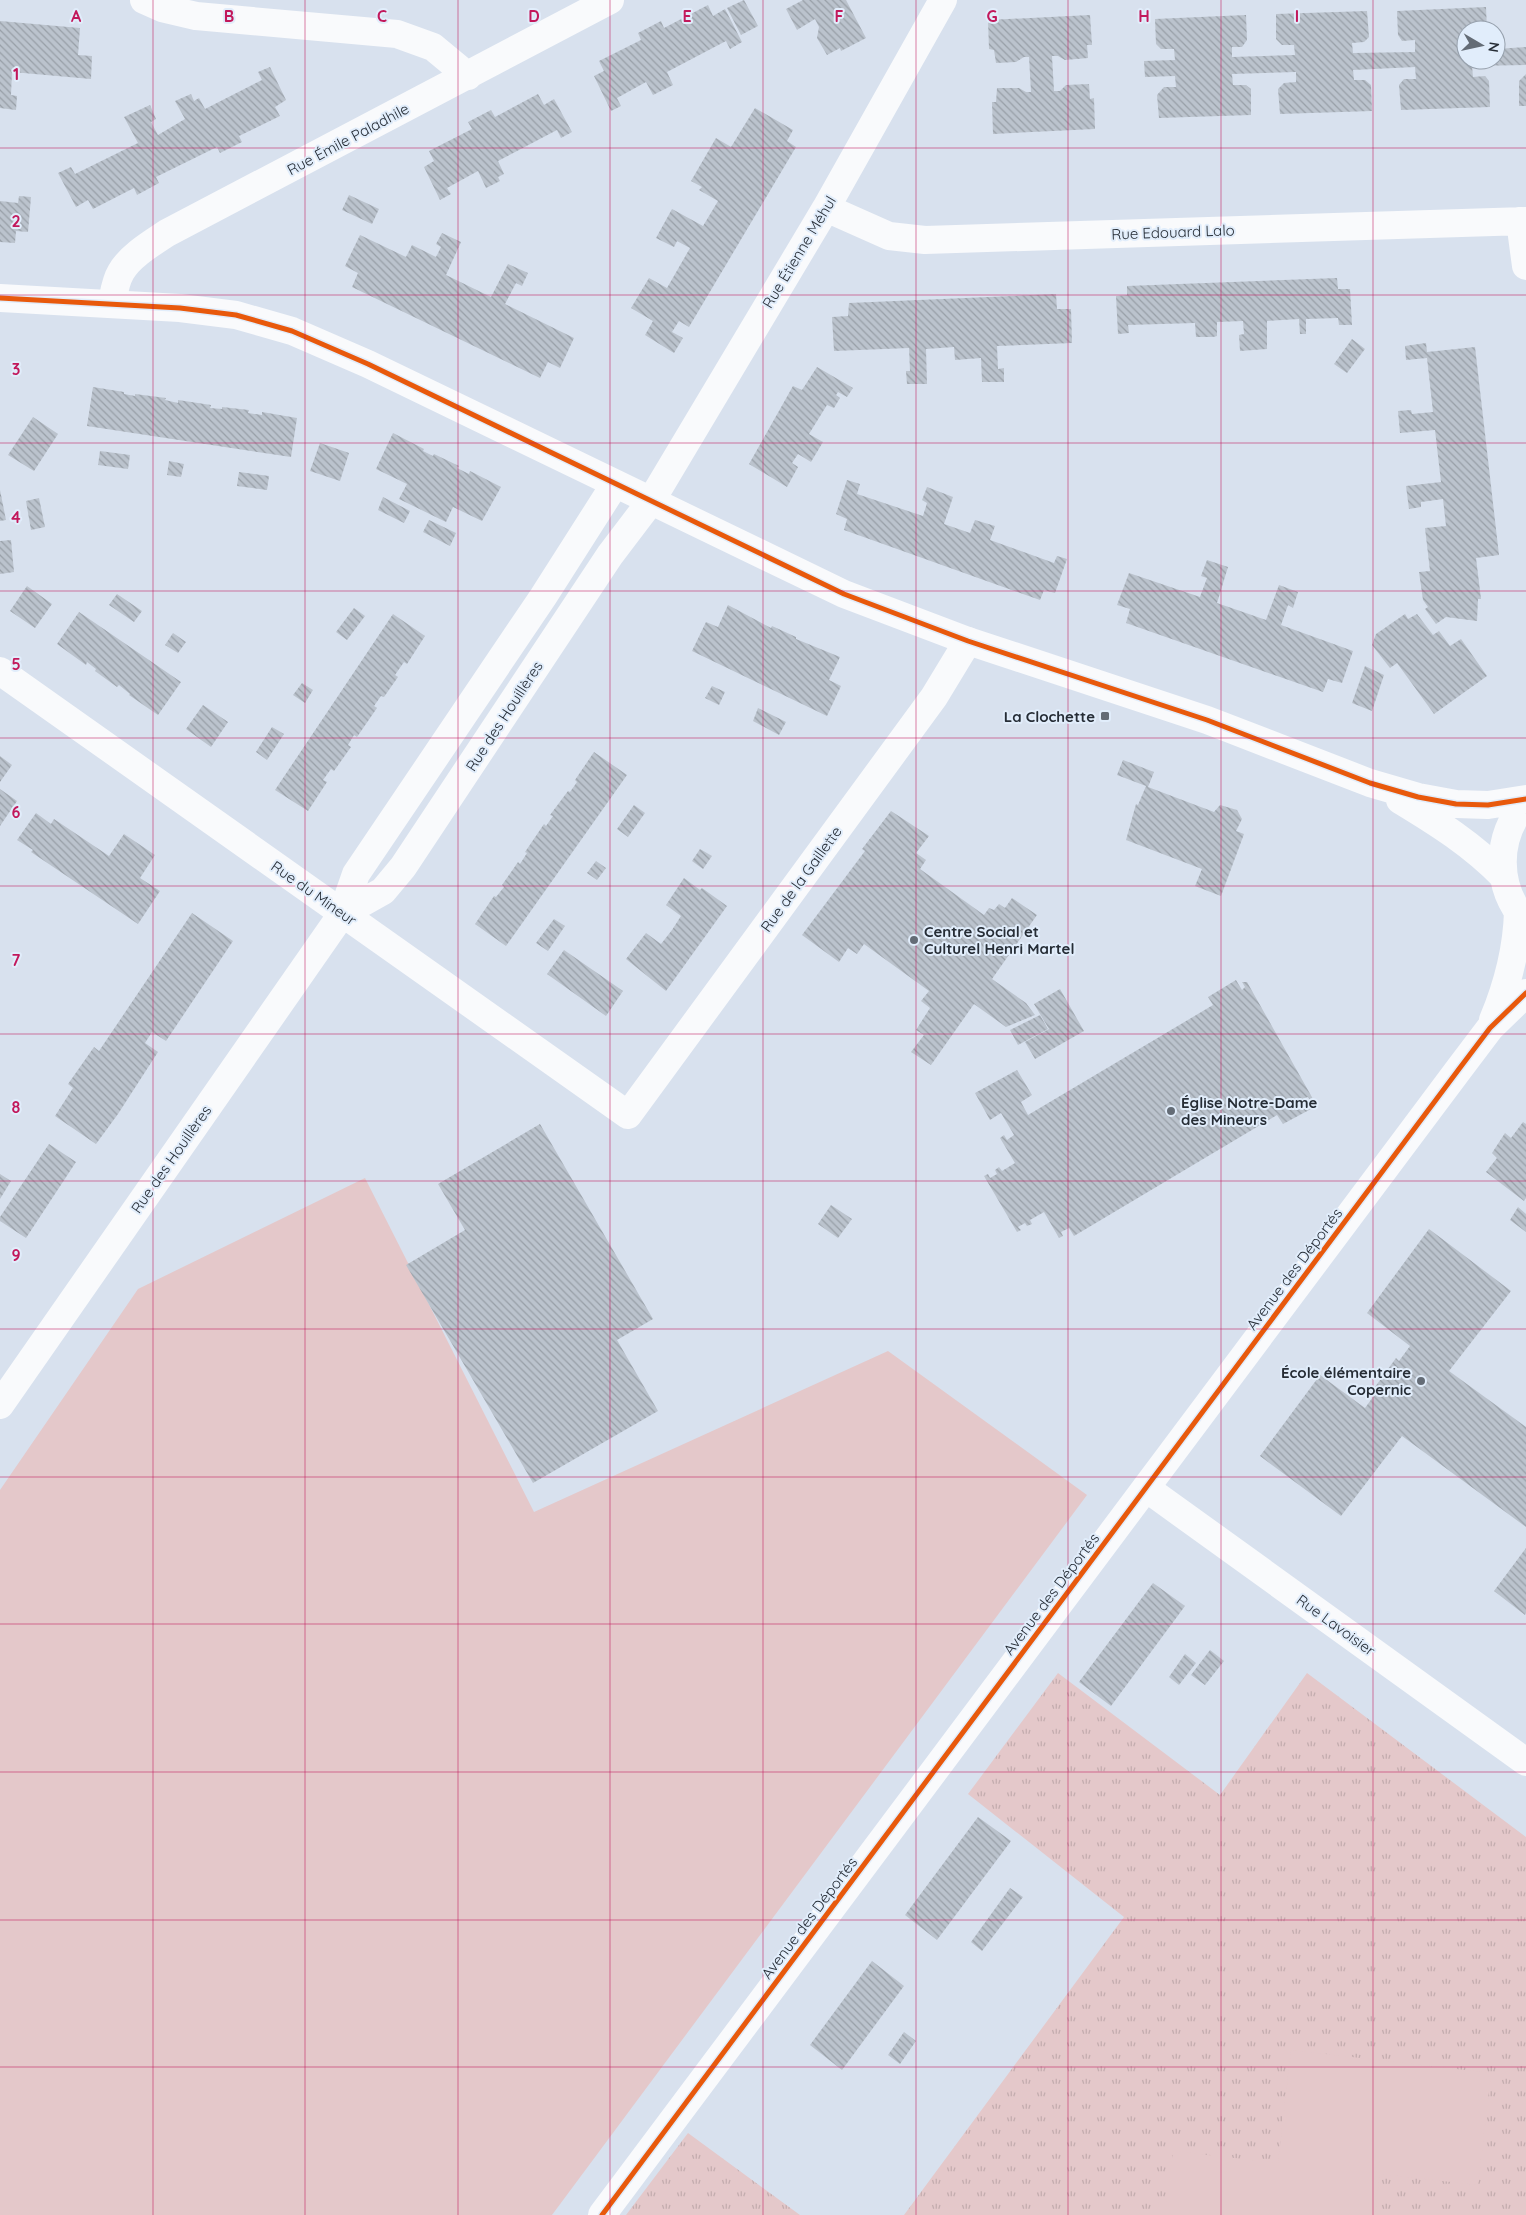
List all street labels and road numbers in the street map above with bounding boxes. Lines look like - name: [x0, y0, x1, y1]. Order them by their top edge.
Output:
- street label: Rue Émile Paladhile: [284, 99, 412, 179]
- street label: Rue Étienne Méhul: [758, 192, 840, 312]
- street label: Rue Edouard Lalo: [1111, 220, 1235, 244]
- street label: Rue des Houillères: [461, 657, 547, 775]
- street label: Rue de la Gaillette: [756, 822, 846, 936]
- street label: Rue du Mineur: [268, 857, 361, 930]
- street label: Rue des Houillères: [127, 1101, 215, 1217]
- street label: Avenue des Déportés: [1242, 1204, 1346, 1334]
- street label: Avenue des Déportés: [999, 1529, 1103, 1659]
- street label: Rue Lavoisier: [1293, 1590, 1379, 1660]
- street label: Avenue des Déportés: [757, 1853, 861, 1983]

